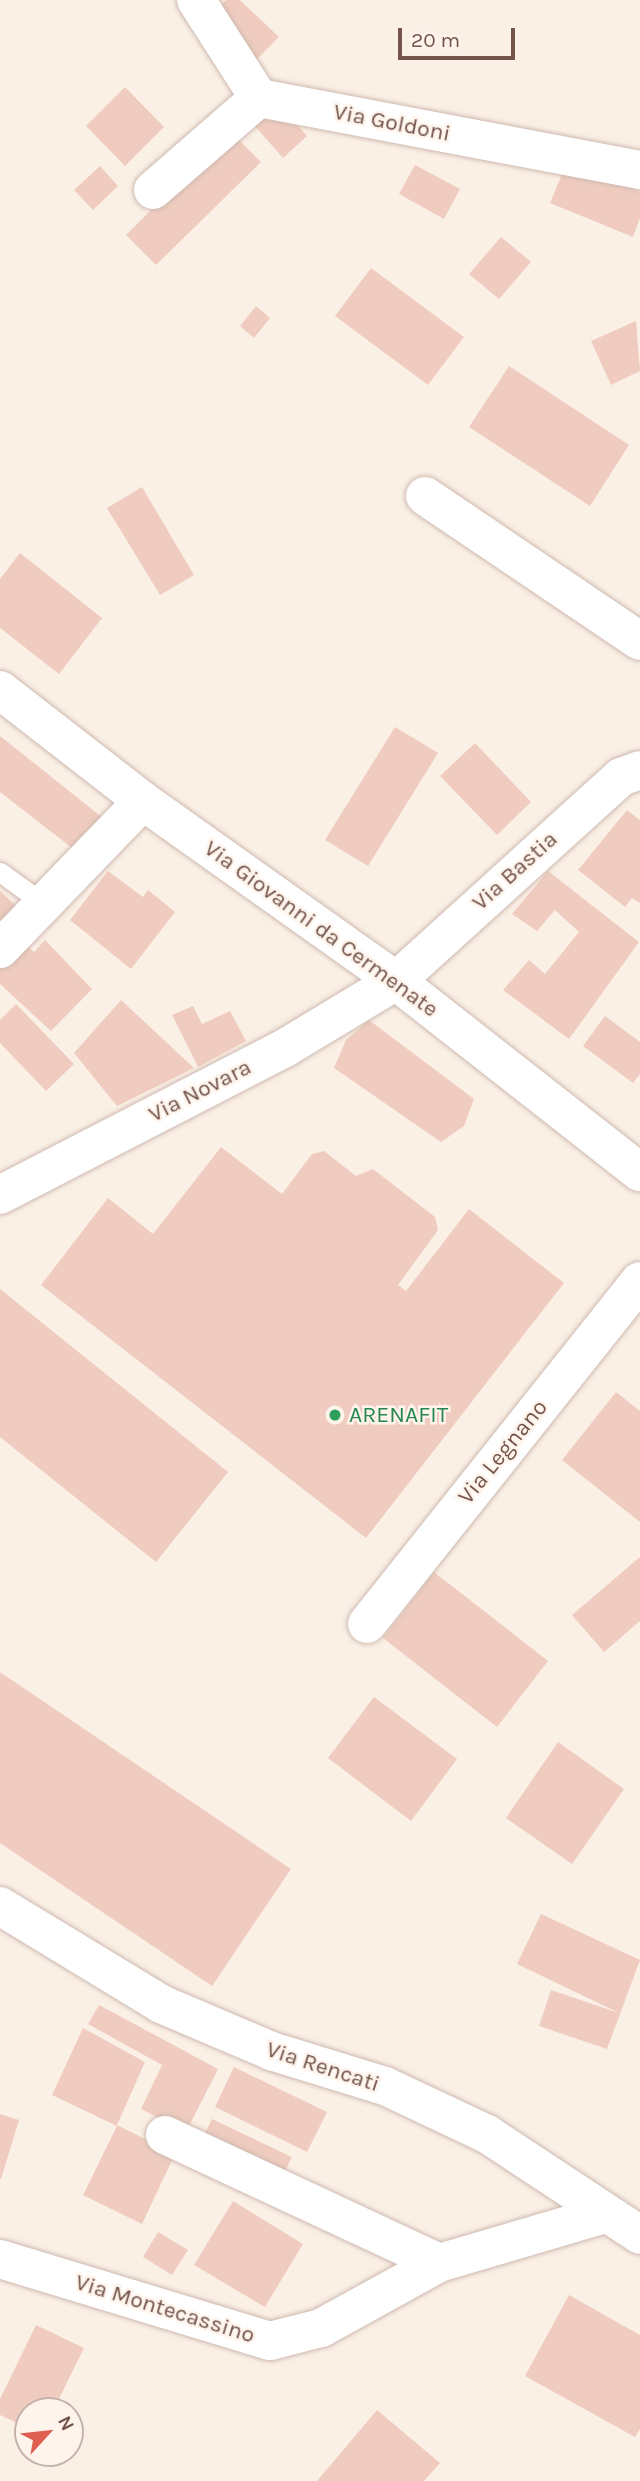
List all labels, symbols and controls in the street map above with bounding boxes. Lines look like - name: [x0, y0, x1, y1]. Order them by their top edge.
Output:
- scale bar: [402, 14, 519, 58]
- text: 20 m: [411, 28, 460, 52]
- street label: Via Goldoni: [331, 98, 453, 148]
- street label: Via Bastia: [467, 826, 563, 916]
- street label: Via Giovanni da Cermenate: [199, 835, 443, 1023]
- street label: Via Novara: [144, 1053, 256, 1129]
- street label: Via Legnano: [452, 1394, 554, 1510]
- place label: ARENAFIT: [349, 1401, 448, 1429]
- marker: ARENAFIT: [327, 1407, 343, 1423]
- street label: Via Rencati: [263, 2036, 383, 2098]
- street label: Via Montecassino: [72, 2269, 258, 2349]
- north arrow: [14, 2397, 84, 2467]
- text: N: [53, 2412, 79, 2434]

